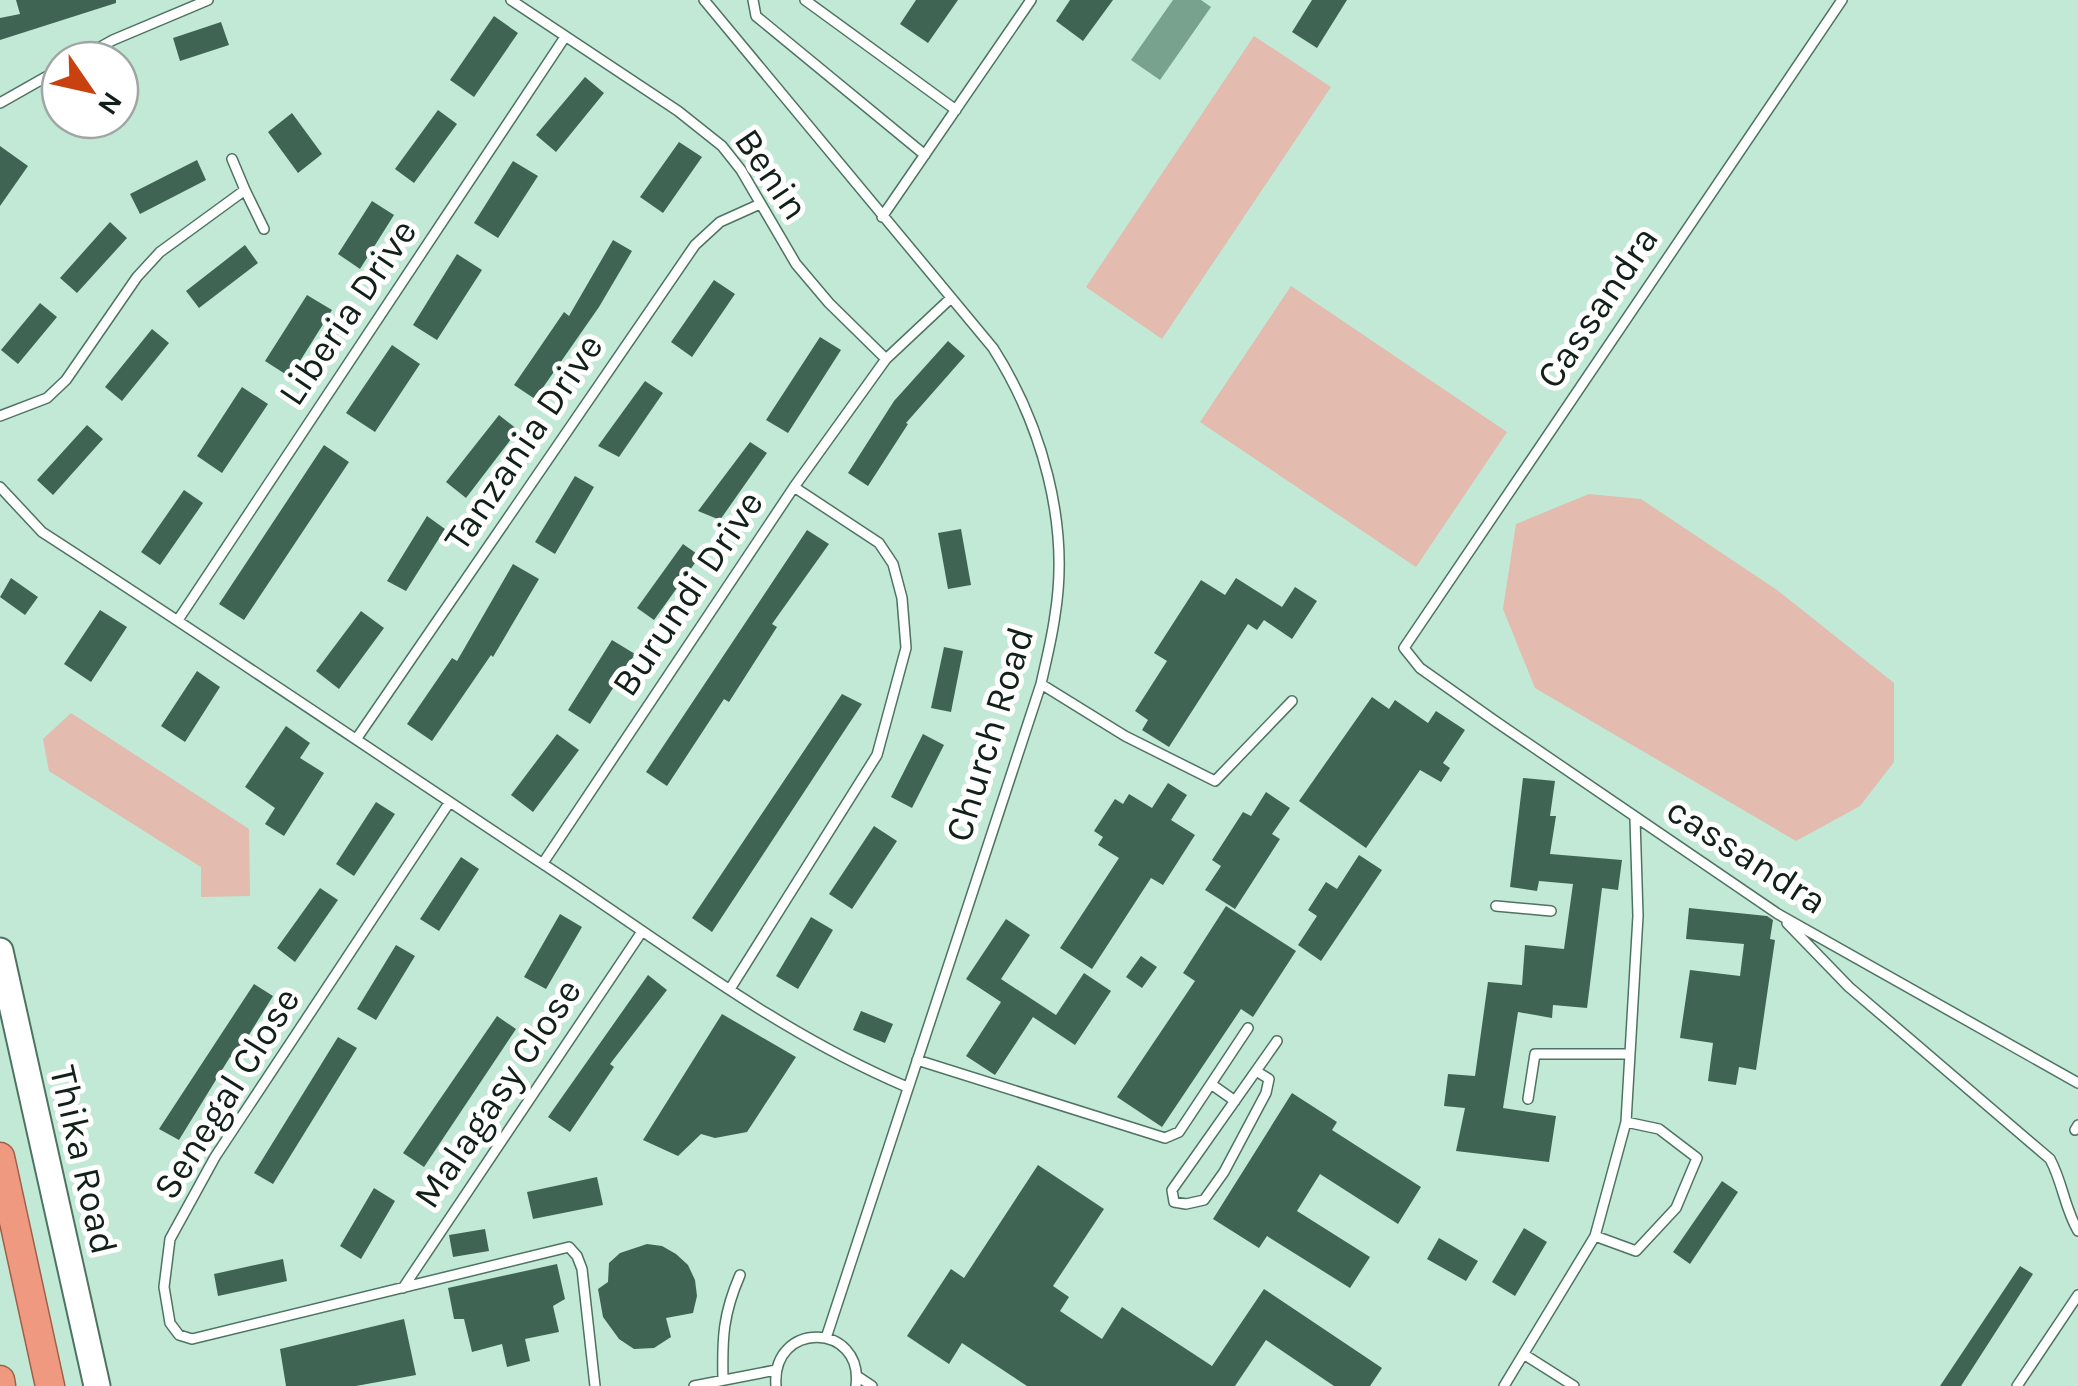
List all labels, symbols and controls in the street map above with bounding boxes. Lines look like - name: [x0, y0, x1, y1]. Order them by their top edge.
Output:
- north arrow: [40, 40, 140, 140]
- text: N: [91, 86, 130, 121]
- street label: Benin: [725, 120, 818, 228]
- street label: Liberia Drive: [269, 211, 426, 414]
- street label: Cassandra: [1527, 218, 1668, 397]
- street label: Tanzania Drive: [434, 325, 612, 559]
- street label: Burundi Drive: [602, 482, 773, 704]
- street label: Church Road: [936, 621, 1043, 847]
- street label: cassandra: [1658, 787, 1835, 924]
- street label: Malagasy Close: [404, 970, 591, 1217]
- street label: Senegal Close: [143, 979, 309, 1207]
- street label: Thika Road: [40, 1061, 127, 1259]

